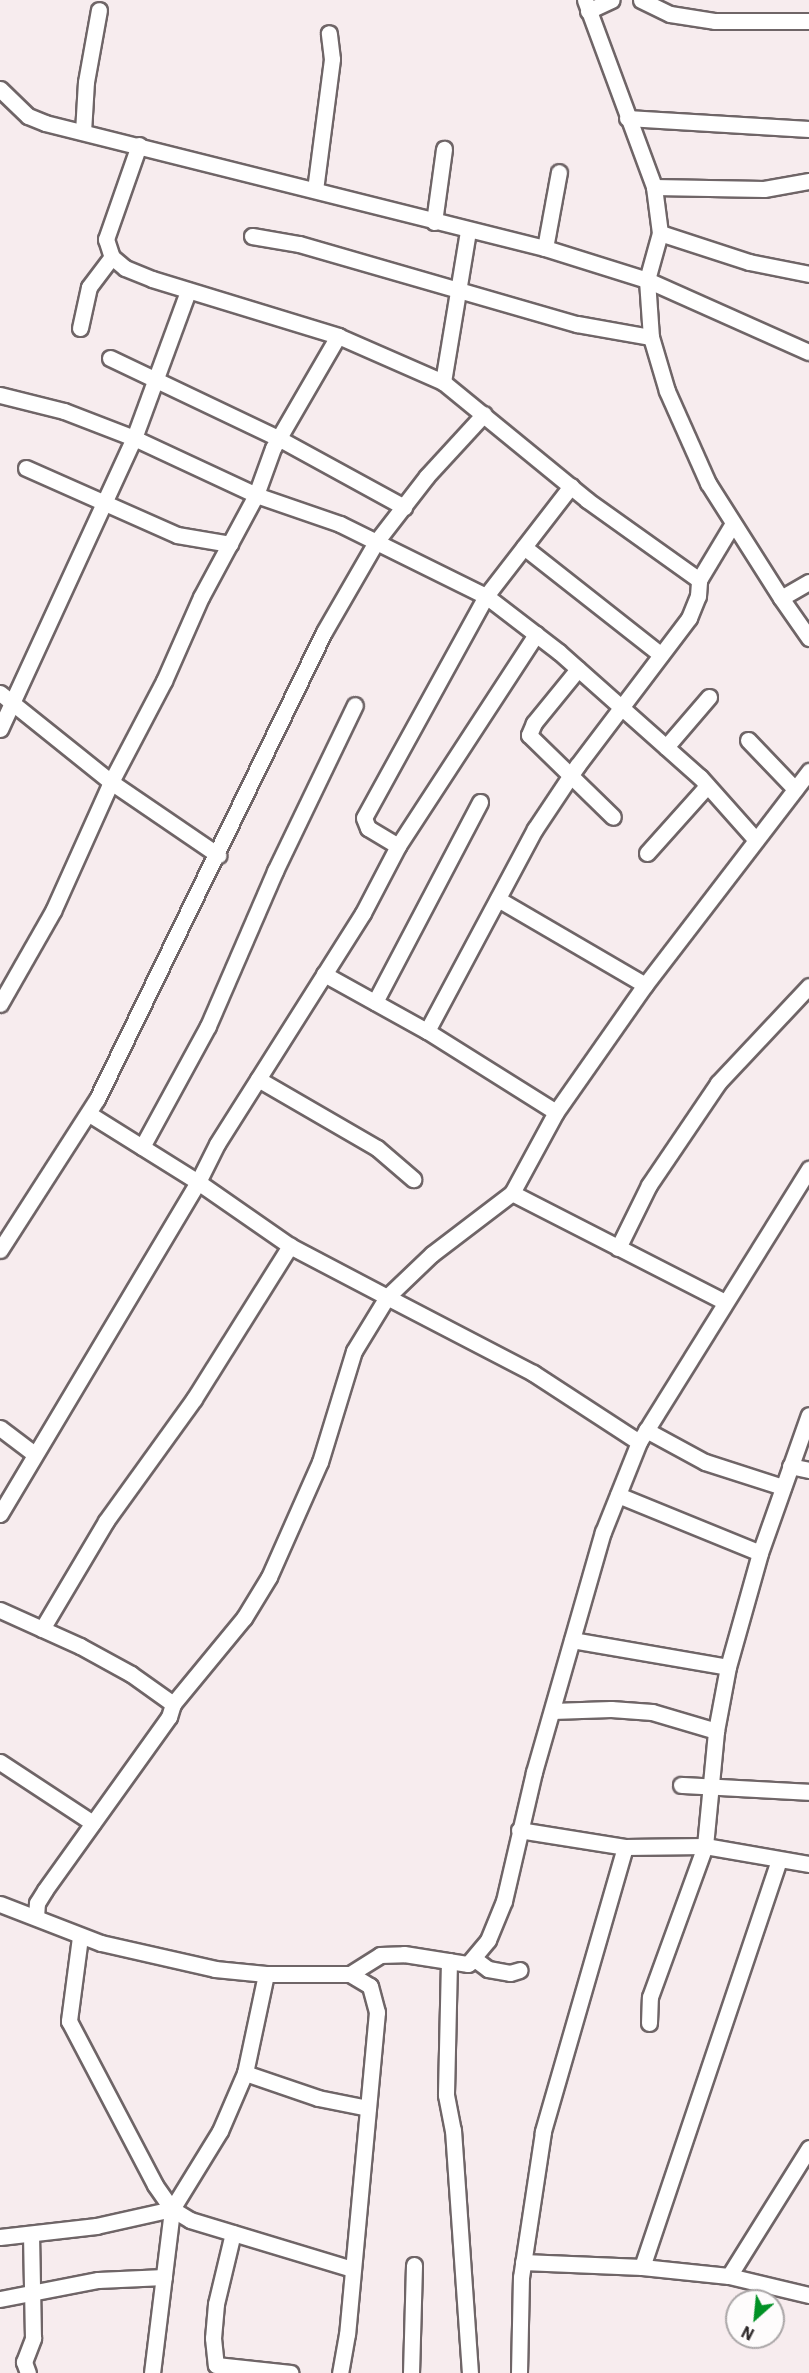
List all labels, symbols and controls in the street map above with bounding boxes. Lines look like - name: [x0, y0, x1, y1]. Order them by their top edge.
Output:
- north arrow: [725, 2289, 785, 2349]
- text: N: [738, 2322, 757, 2345]

